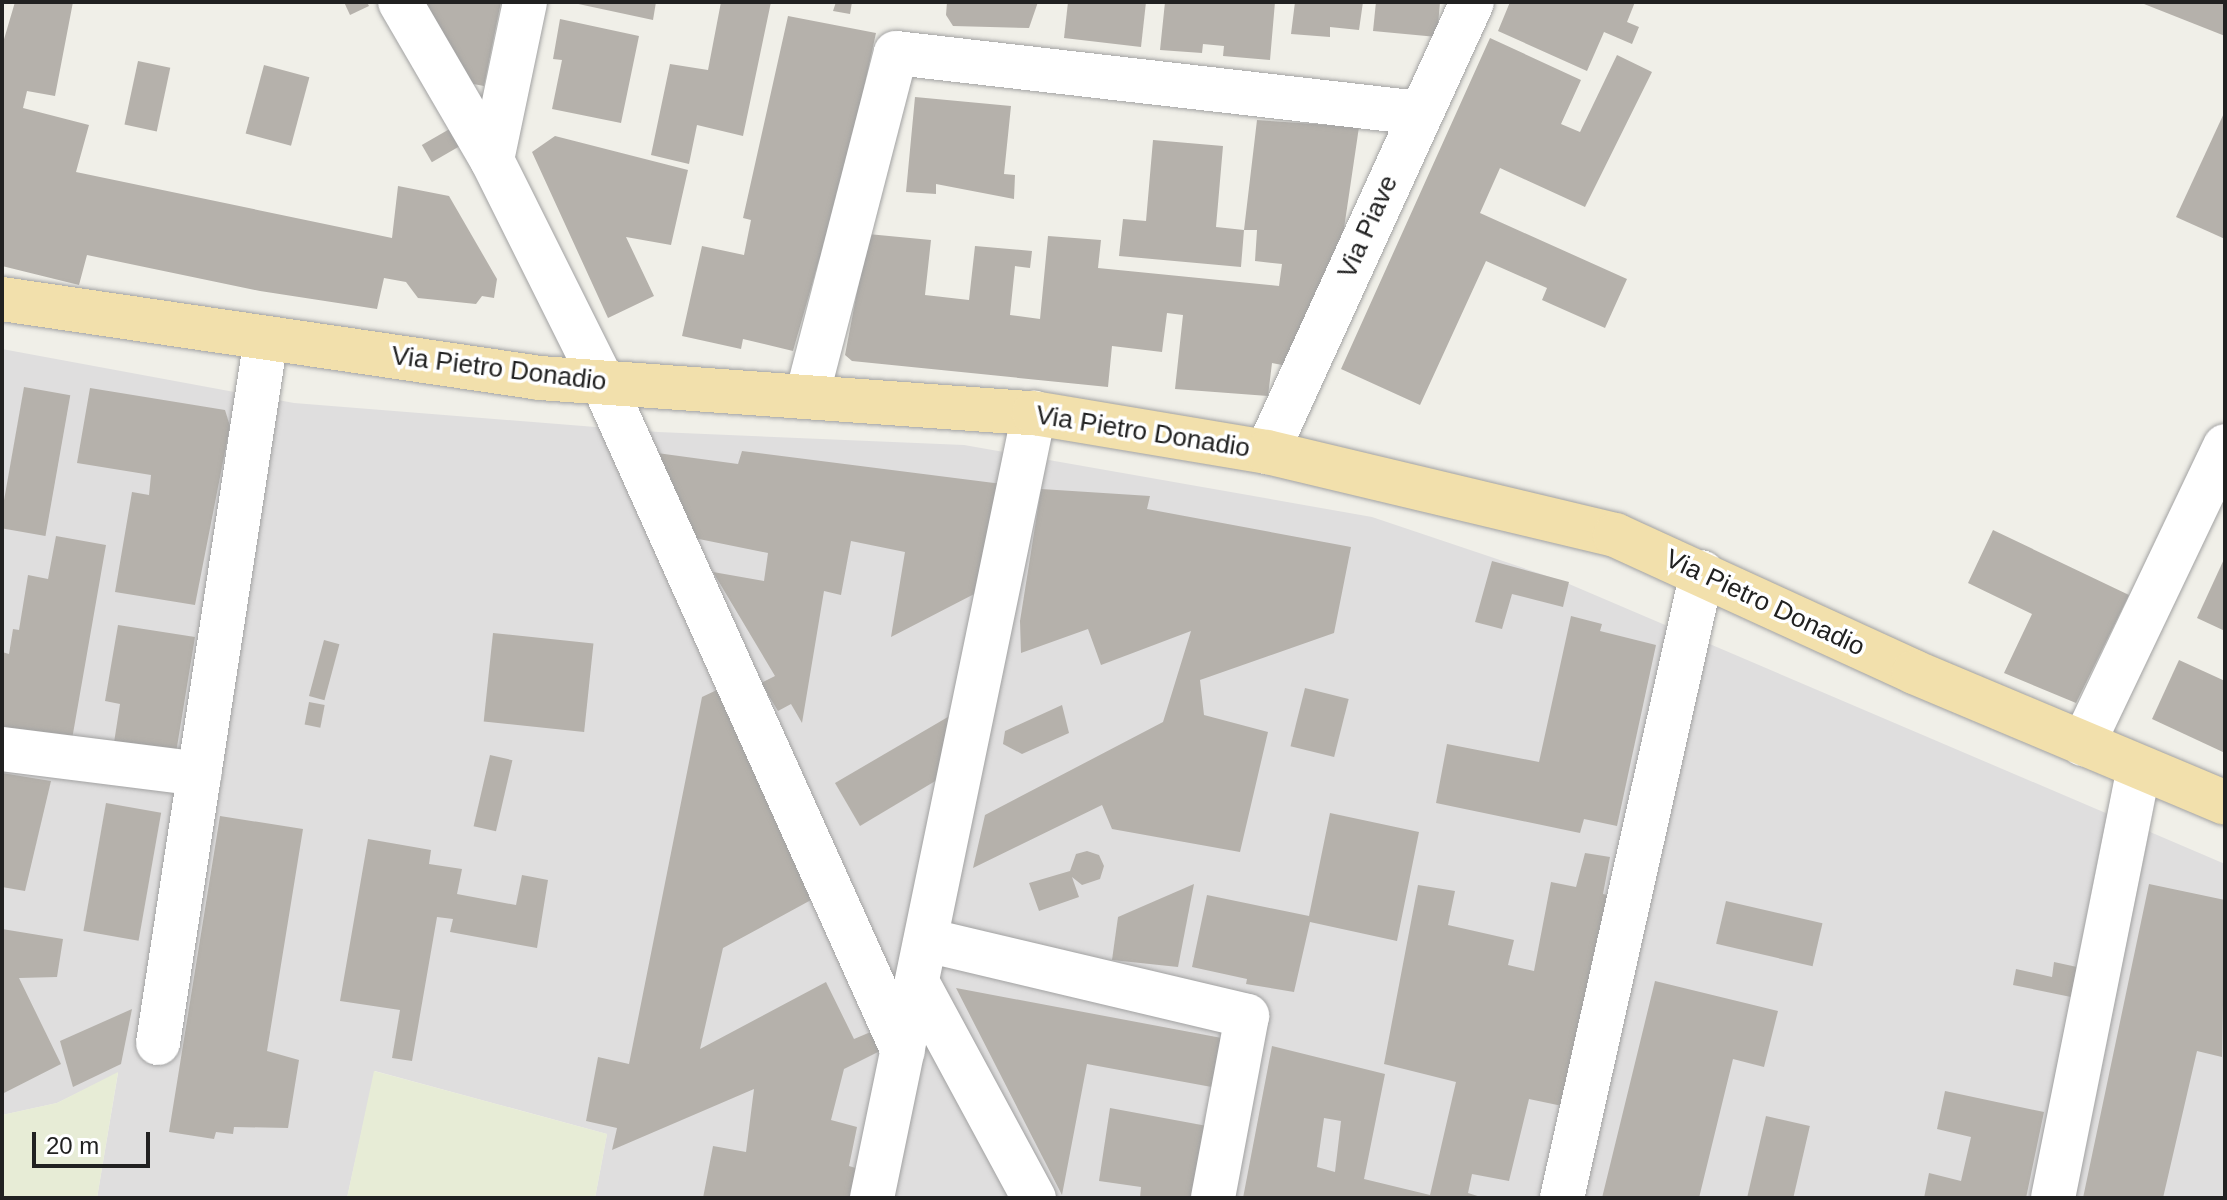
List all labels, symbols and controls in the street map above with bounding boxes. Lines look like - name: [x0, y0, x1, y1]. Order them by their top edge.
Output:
- street label: Via Piave: [1332, 171, 1404, 283]
- street label: Via Pietro Donadio: [390, 340, 608, 398]
- street label: Via Pietro Donadio: [1034, 400, 1252, 464]
- street label: Via Pietro Donadio: [1660, 543, 1870, 663]
- scale bar: [36, 1116, 154, 1166]
- text: 20 m: [46, 1132, 99, 1159]

